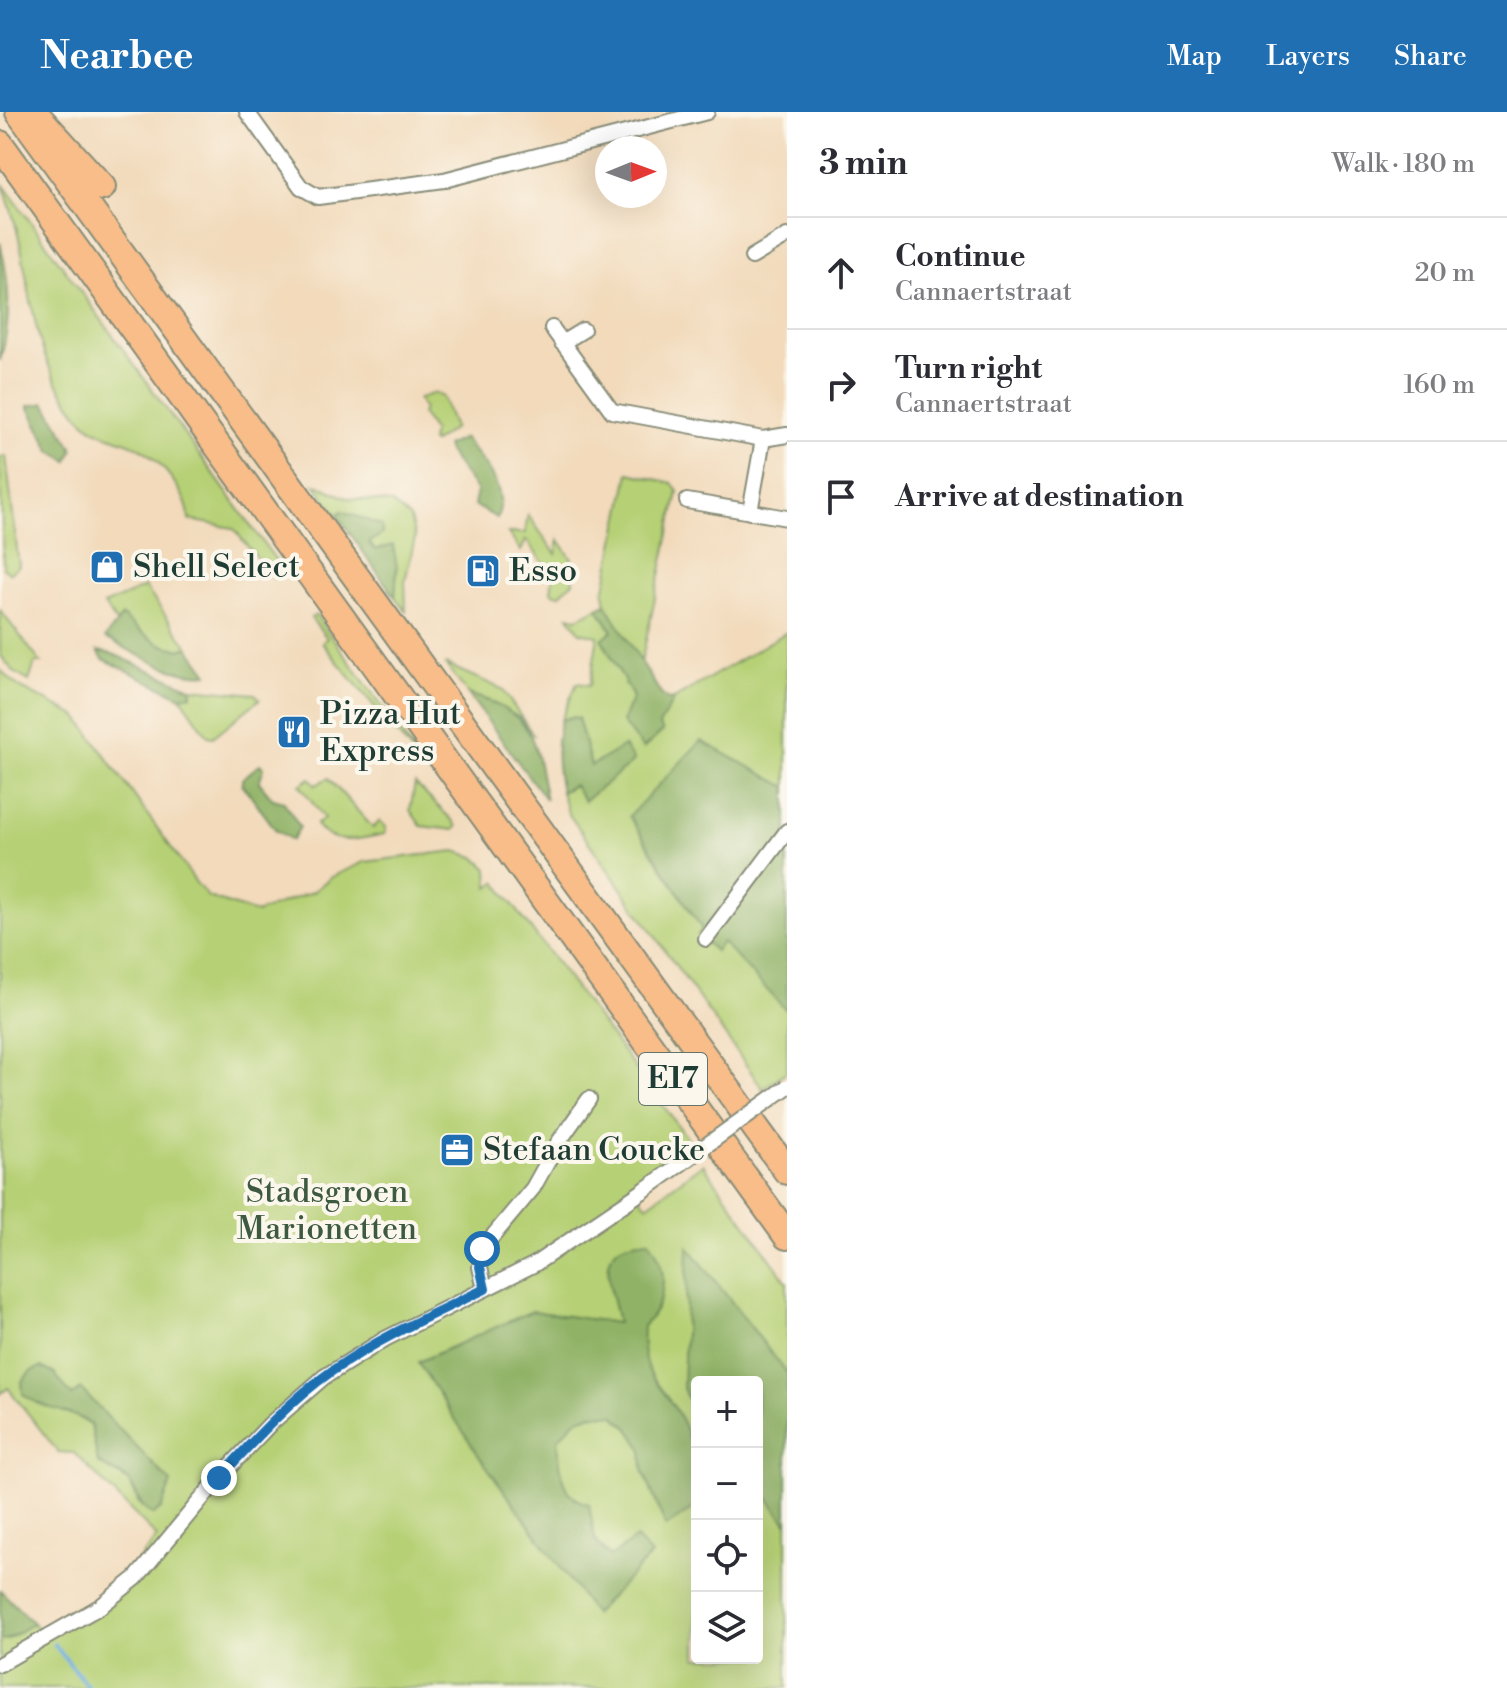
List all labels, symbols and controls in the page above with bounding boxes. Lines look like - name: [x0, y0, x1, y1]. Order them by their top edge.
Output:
- text: Nearbee: [40, 33, 193, 80]
- text: Map: [1167, 39, 1222, 74]
- text: Layers: [1266, 39, 1350, 74]
- text: Share: [1394, 39, 1467, 74]
- north arrow: [595, 136, 667, 208]
- text: 3 min: [819, 143, 908, 185]
- text: Walk · 180 m: [1332, 148, 1475, 180]
- text: Continue: [895, 238, 1026, 276]
- icon: ahead: [819, 251, 863, 295]
- text: 20 m: [1415, 257, 1475, 289]
- text: Cannaertstraat: [895, 276, 1072, 308]
- text: Turn right: [895, 350, 1042, 388]
- icon: right: [819, 363, 863, 407]
- text: 160 m: [1404, 369, 1475, 401]
- text: Cannaertstraat: [895, 388, 1072, 420]
- icon: arrive: [819, 475, 863, 519]
- text: Arrive at destination: [895, 478, 1184, 516]
- place label: Shell Select: [133, 547, 300, 587]
- shop icon: Shell Select: [88, 548, 126, 586]
- place label: Esso: [509, 551, 577, 591]
- fuel station icon: Esso: [464, 552, 502, 590]
- place label: Pizza Hut Express: [320, 694, 461, 771]
- restaurant icon: Pizza Hut Express: [275, 713, 313, 751]
- road number: E17: [639, 1053, 707, 1105]
- place label: Stefaan Coucke: [483, 1130, 705, 1170]
- office icon: Stefaan Coucke: [438, 1131, 476, 1169]
- park label: Stadsgroen Marionetten: [237, 1172, 417, 1249]
- route start: [464, 1231, 500, 1267]
- map controls: [691, 1376, 763, 1664]
- button: +: [691, 1376, 763, 1448]
- button: −: [691, 1448, 763, 1520]
- route end: [201, 1460, 237, 1496]
- button: locate: [691, 1520, 763, 1592]
- button: layers: [691, 1592, 763, 1664]

